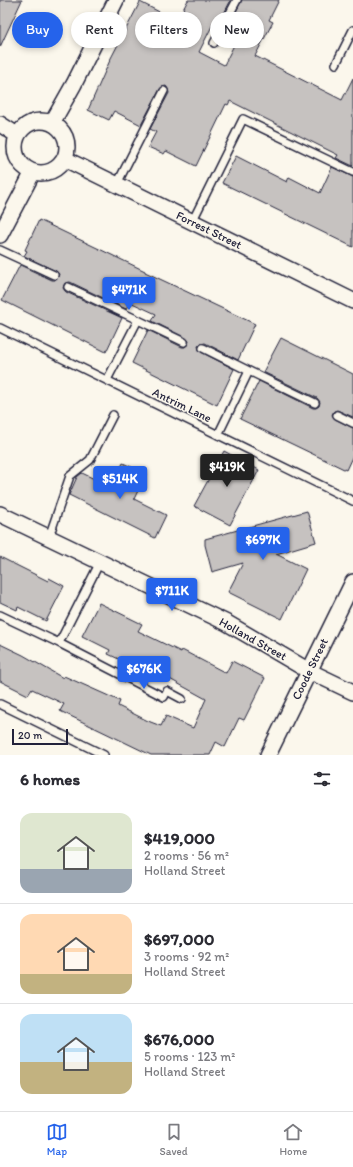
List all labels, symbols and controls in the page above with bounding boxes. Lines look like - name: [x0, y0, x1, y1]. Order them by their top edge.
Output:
- chip: Buy: [12, 12, 63, 48]
- chip: Rent: [71, 12, 127, 48]
- chip: Filters: [135, 12, 202, 48]
- chip: New: [210, 12, 264, 48]
- street label: Forrest Street: [174, 208, 245, 252]
- pin: $471K: [101, 277, 157, 311]
- text: $471K: [111, 282, 147, 297]
- street label: Antrim Lane: [150, 385, 214, 425]
- pin: $419K: [199, 454, 255, 488]
- text: $419K: [209, 459, 245, 474]
- pin: $514K: [92, 466, 148, 500]
- text: $514K: [102, 471, 138, 486]
- pin: $697K: [235, 527, 291, 561]
- text: $697K: [245, 532, 281, 547]
- pin: $711K: [144, 578, 200, 612]
- text: $711K: [155, 583, 189, 598]
- street label: Holland Street: [217, 615, 290, 664]
- street label: Coode Street: [289, 635, 331, 702]
- pin: $676K: [116, 656, 172, 690]
- text: $676K: [126, 661, 162, 676]
- scale bar: [12, 727, 68, 746]
- text: 20 m: [18, 729, 42, 742]
- icon: filters: [311, 768, 333, 790]
- text: 6 homes: [20, 769, 80, 789]
- text: $419,000: [144, 828, 215, 848]
- icon: home: [52, 829, 100, 877]
- text: 2 rooms · 56 m²: [144, 848, 229, 863]
- text: Holland Street: [144, 863, 225, 878]
- text: $697,000: [144, 929, 214, 949]
- icon: home: [52, 930, 100, 978]
- text: 3 rooms · 92 m²: [144, 949, 229, 964]
- text: Holland Street: [144, 964, 225, 979]
- text: $676,000: [144, 1029, 214, 1049]
- icon: home: [52, 1030, 100, 1078]
- text: 5 rooms · 123 m²: [144, 1049, 235, 1064]
- text: Holland Street: [144, 1064, 225, 1079]
- tab: Map: [46, 1121, 68, 1158]
- tab: Saved: [160, 1121, 188, 1158]
- tab: Home: [279, 1121, 307, 1158]

